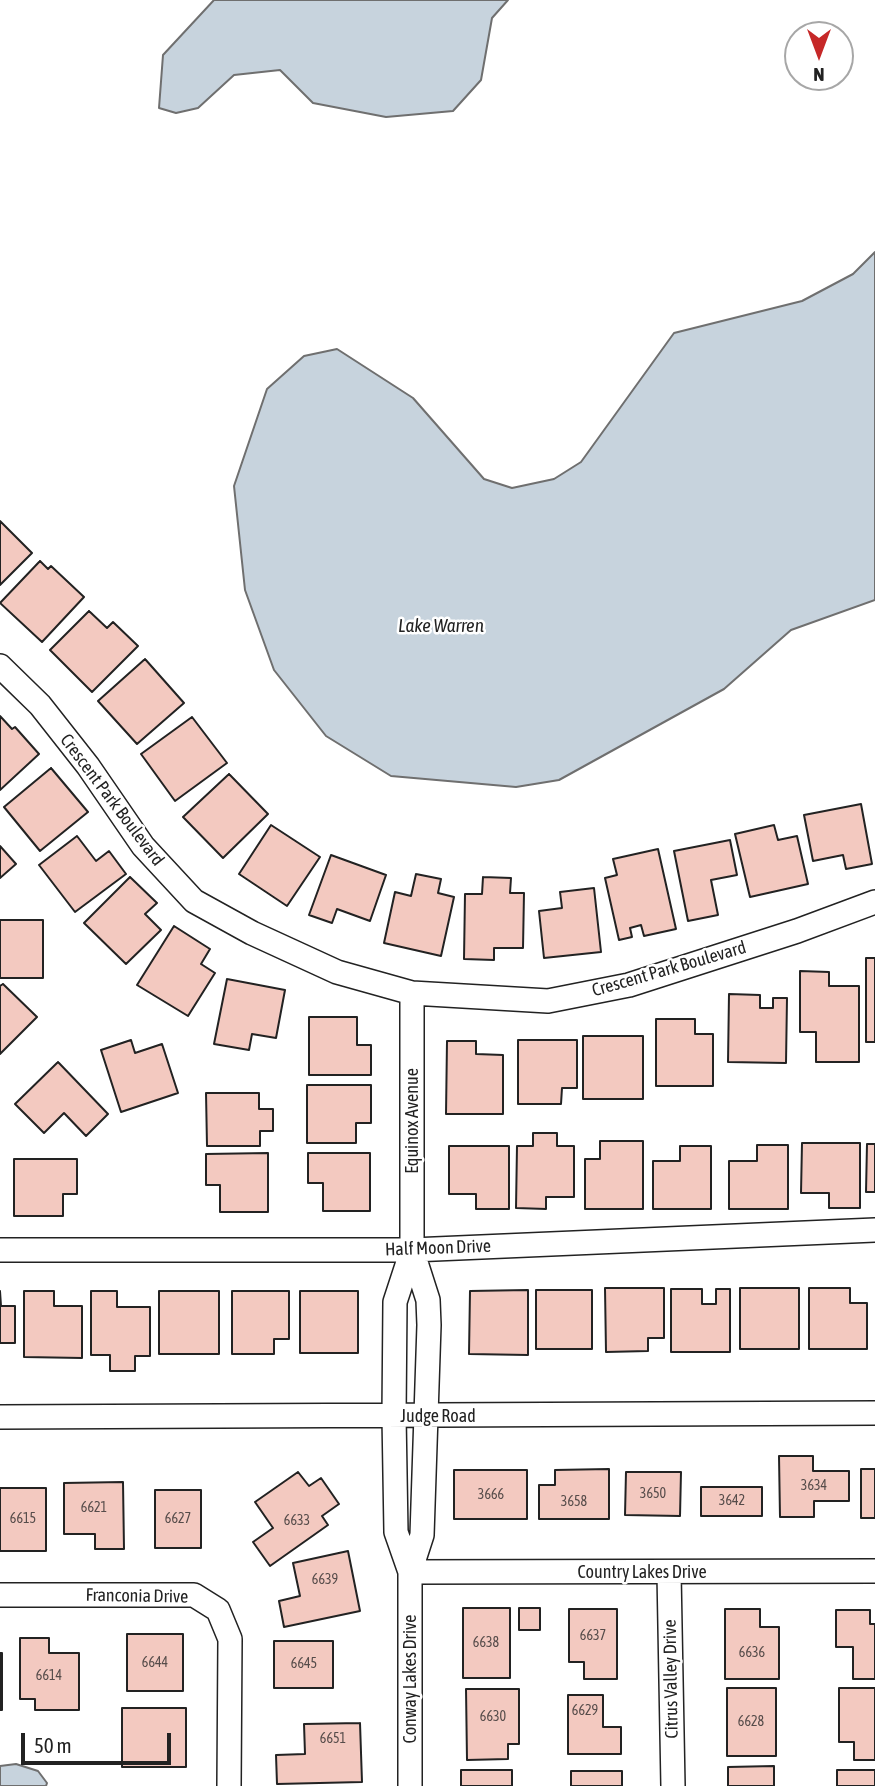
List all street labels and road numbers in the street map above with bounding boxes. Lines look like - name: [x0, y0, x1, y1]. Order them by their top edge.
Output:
- street label: Crescent Park Boulevard: [55, 730, 169, 870]
- street label: Crescent Park Boulevard: [589, 937, 749, 1001]
- street label: Equinox Avenue: [401, 1068, 423, 1174]
- street label: Half Moon Drive: [385, 1235, 491, 1261]
- street label: Judge Road: [400, 1405, 476, 1427]
- street label: Country Lakes Drive: [577, 1561, 707, 1583]
- street label: Franconia Drive: [85, 1584, 189, 1608]
- street label: Conway Lakes Drive: [399, 1615, 421, 1743]
- street label: Citrus Valley Drive: [659, 1619, 683, 1739]

